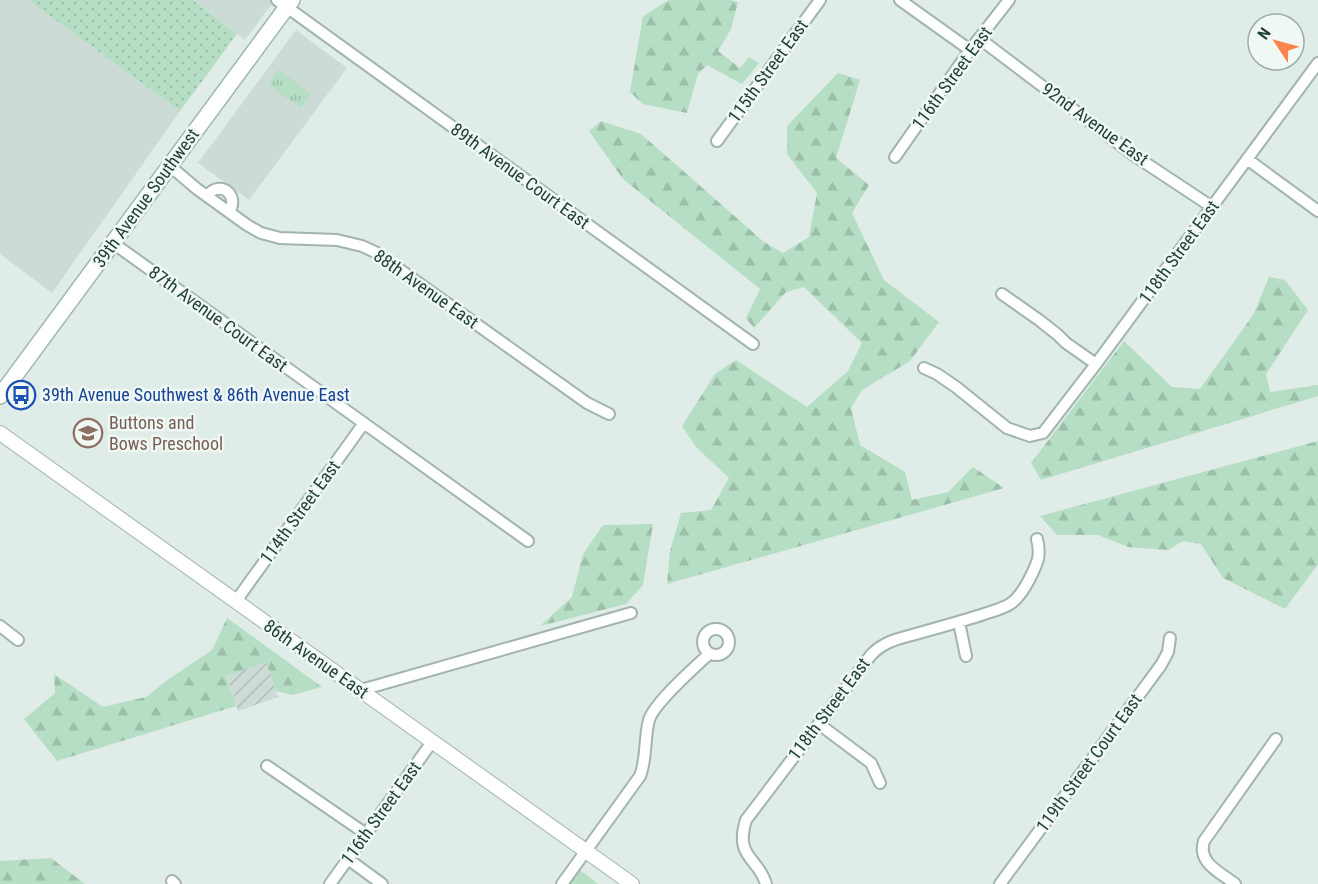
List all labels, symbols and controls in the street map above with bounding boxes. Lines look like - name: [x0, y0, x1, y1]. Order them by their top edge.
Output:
- north arrow: [1246, 12, 1306, 72]
- street label: 115th Street East: [723, 15, 812, 126]
- street label: 116th Street East: [907, 22, 996, 133]
- text: N: [1254, 24, 1275, 43]
- street label: 92nd Avenue East: [1038, 78, 1153, 169]
- street label: 89th Avenue Court East: [447, 118, 594, 233]
- street label: 39th Avenue Southwest: [88, 124, 203, 271]
- street label: 118th Street East: [1134, 196, 1223, 307]
- street label: 88th Avenue East: [370, 245, 483, 332]
- street label: 87th Avenue Court East: [145, 261, 292, 376]
- bus stop icon: 39th Avenue Southwest & 86th Avenue East: [5, 379, 37, 411]
- place label: 39th Avenue Southwest & 86th Avenue East: [42, 384, 350, 405]
- place label: Buttons and Bows Preschool: [109, 412, 223, 454]
- school or university icon: Buttons and Bows Preschool: [72, 417, 104, 449]
- street label: 114th Street East: [255, 456, 344, 567]
- street label: 86th Avenue East: [260, 615, 373, 702]
- street label: 118th Street East: [783, 654, 874, 764]
- street label: 119th Street Court East: [1031, 690, 1146, 836]
- street label: 116th Street East: [336, 757, 425, 868]

